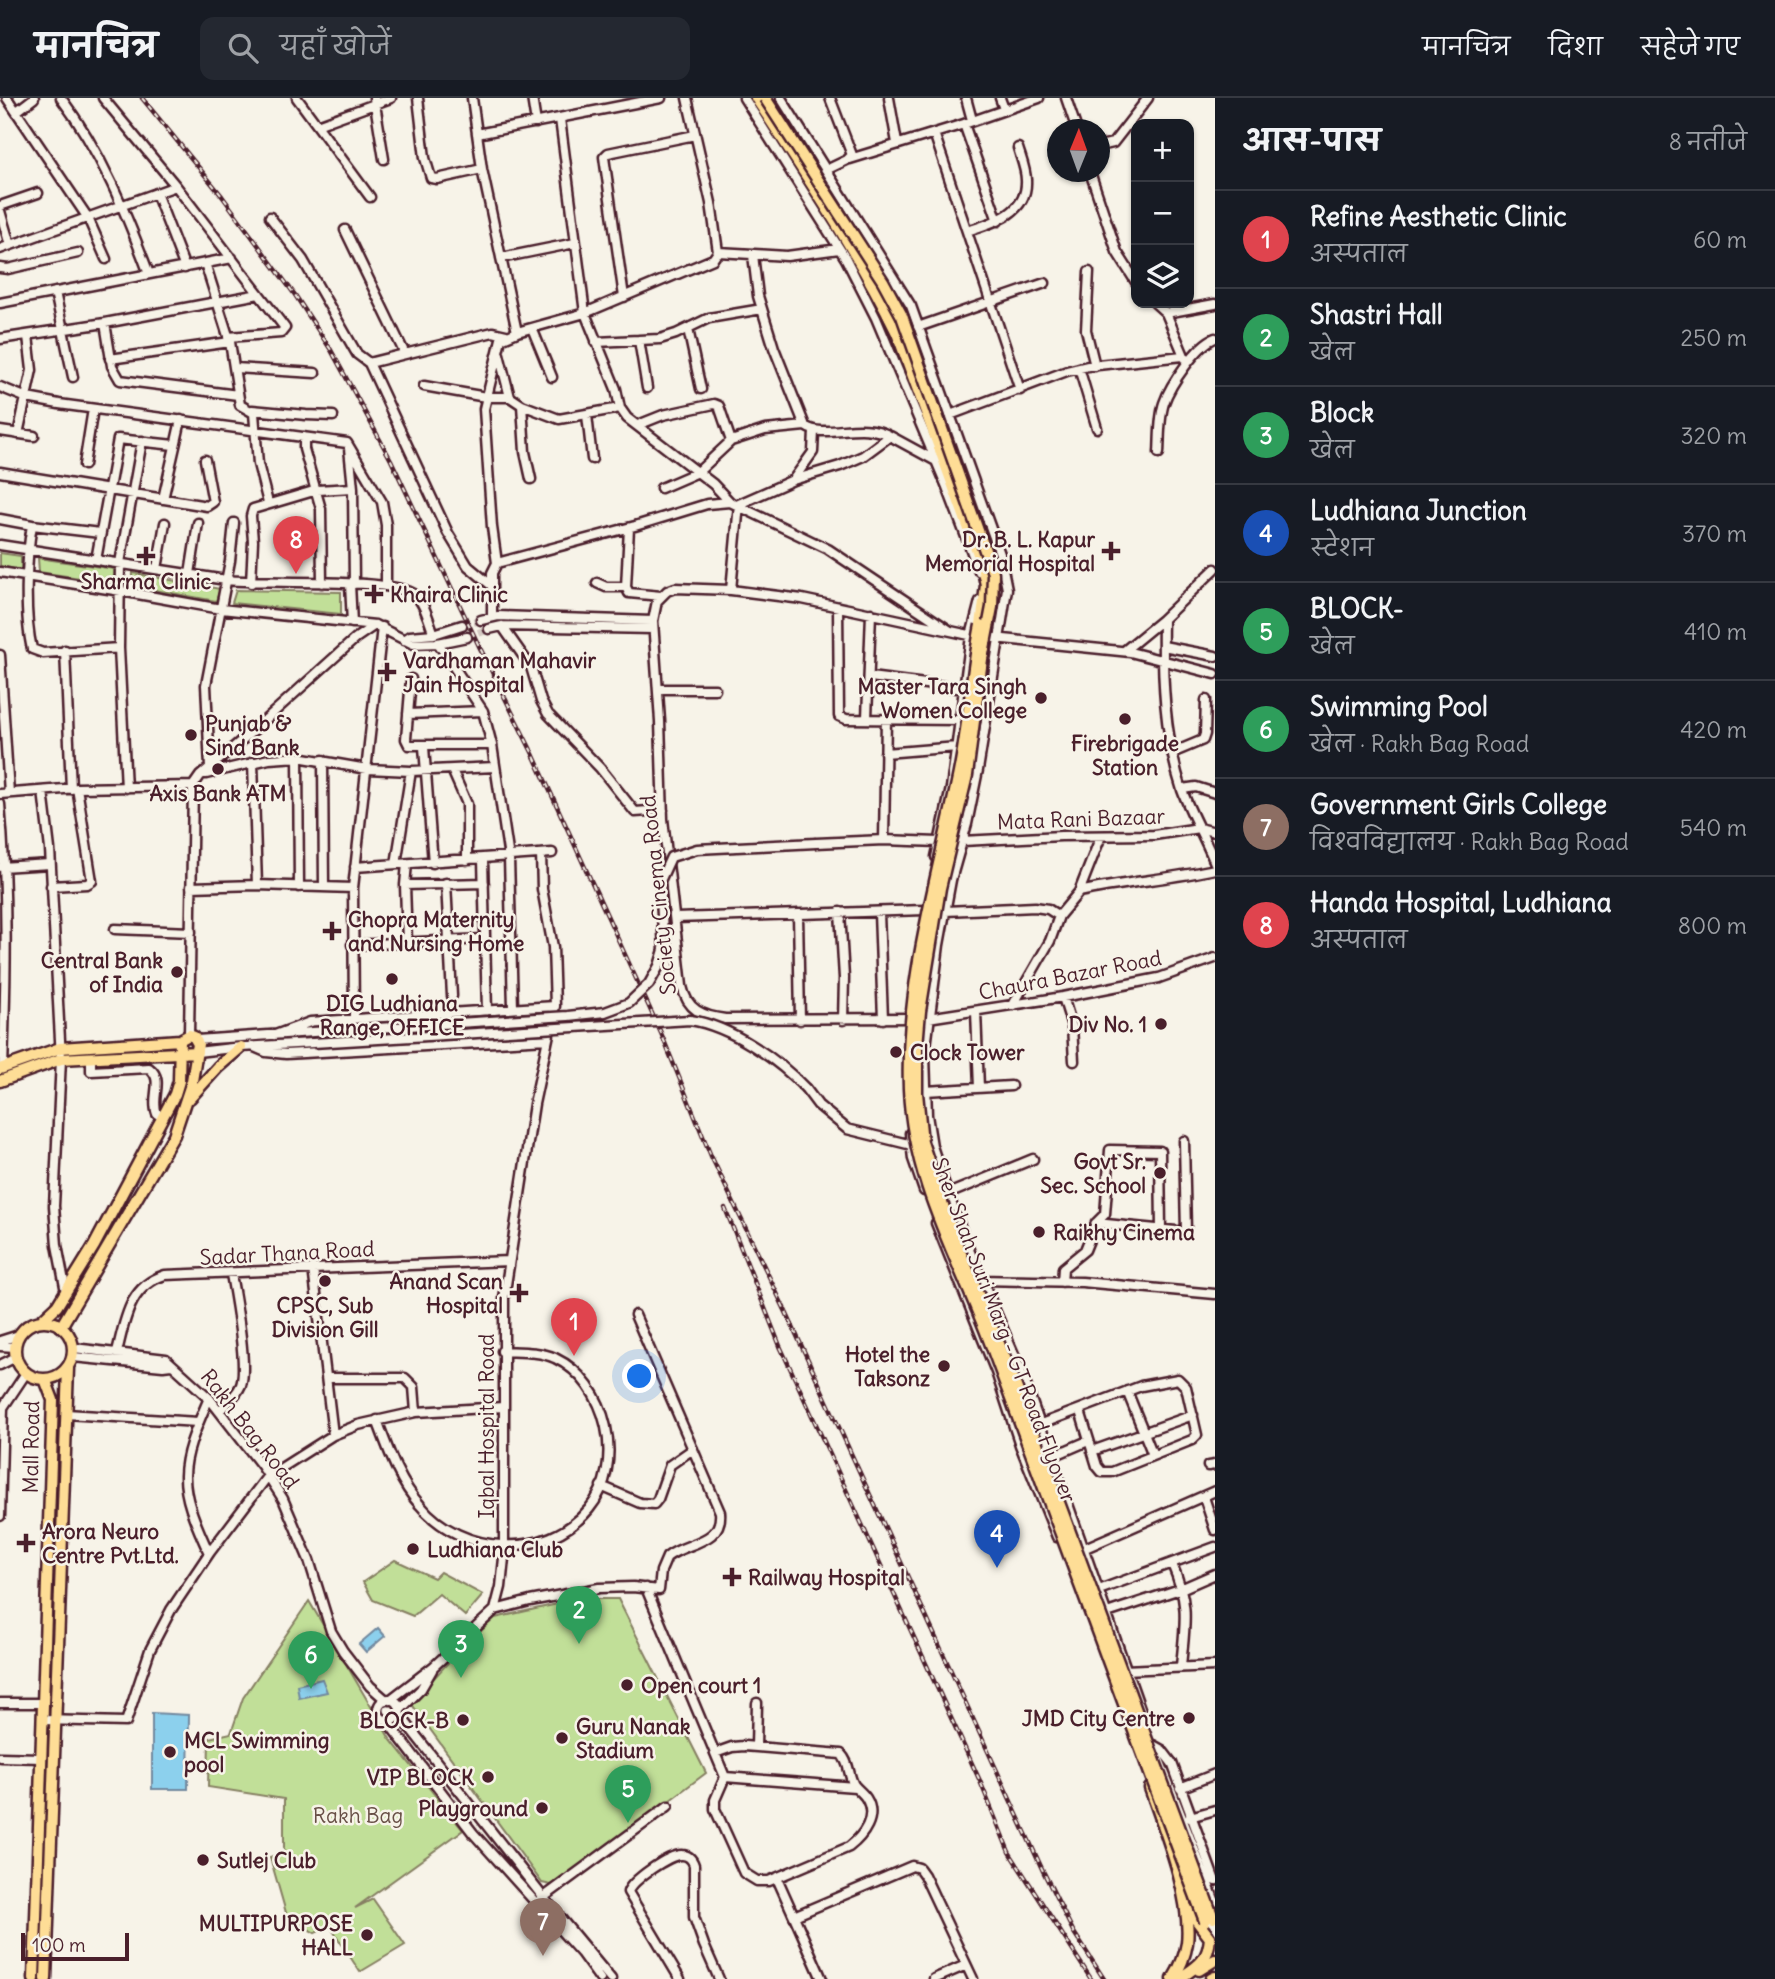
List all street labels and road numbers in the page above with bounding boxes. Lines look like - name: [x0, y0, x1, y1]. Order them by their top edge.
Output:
- street label: Society Cinema Road: [634, 794, 682, 996]
- street label: Mata Rani Bazaar: [997, 803, 1166, 835]
- street label: Chaura Bazar Road: [976, 944, 1164, 1006]
- street label: Sher Shah Suri Marg - GT Road Flyover: [926, 1154, 1083, 1507]
- street label: Sadar Thana Road: [199, 1235, 375, 1271]
- street label: Iqbal Hospital Road: [473, 1334, 500, 1518]
- street label: Rakh Bag Road: [195, 1364, 305, 1494]
- street label: Mall Road: [17, 1401, 45, 1493]

